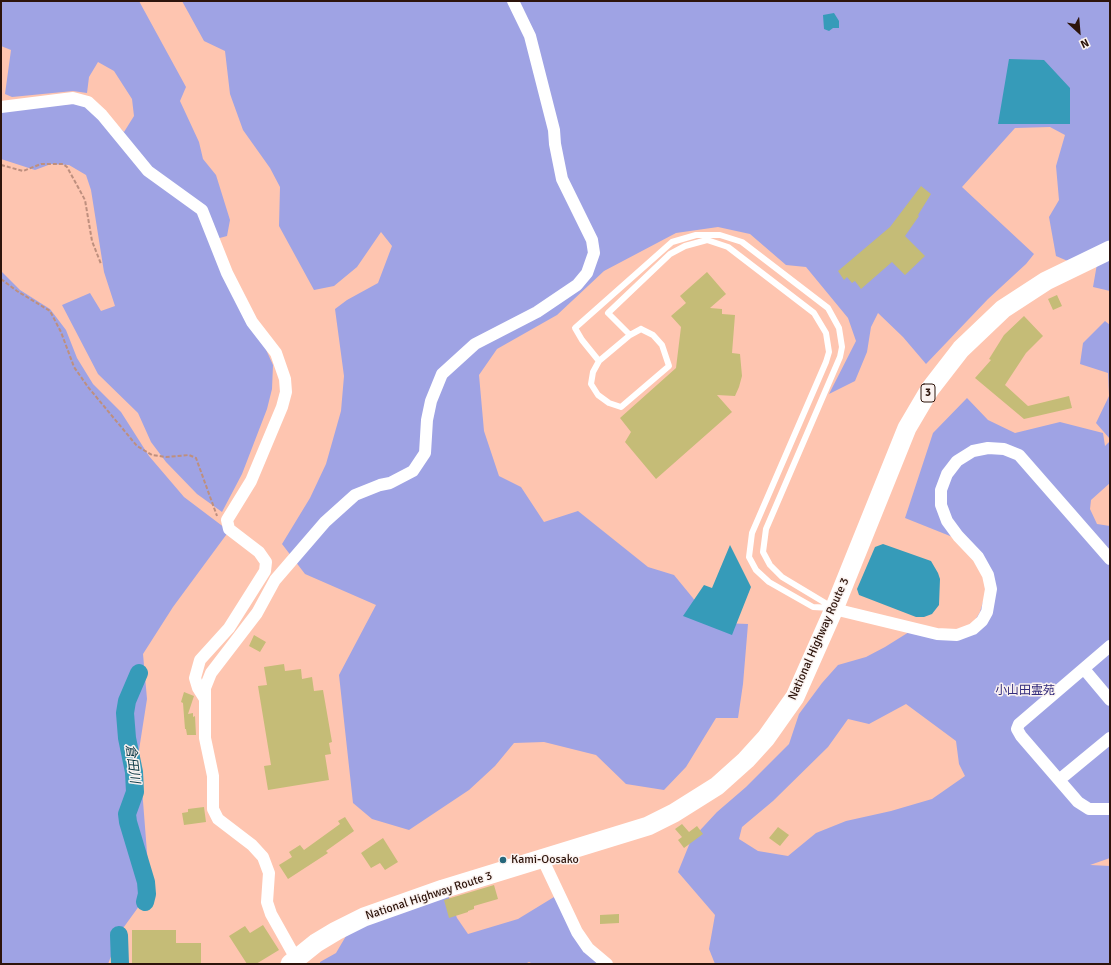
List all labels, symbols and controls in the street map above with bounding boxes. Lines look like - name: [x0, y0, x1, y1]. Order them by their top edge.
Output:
- north arrow: [1059, 12, 1099, 52]
- text: N: [1078, 36, 1091, 51]
- road number: 3: [921, 384, 935, 402]
- street label: National Highway Route 3: [785, 576, 853, 702]
- park label: 小山田霊苑: [995, 684, 1055, 698]
- water label: 倉田川: [122, 744, 142, 784]
- place label: Kami-Oosako: [511, 853, 579, 867]
- marker: Kami-Oosako: [498, 855, 508, 865]
- street label: National Highway Route 3: [364, 869, 494, 923]

